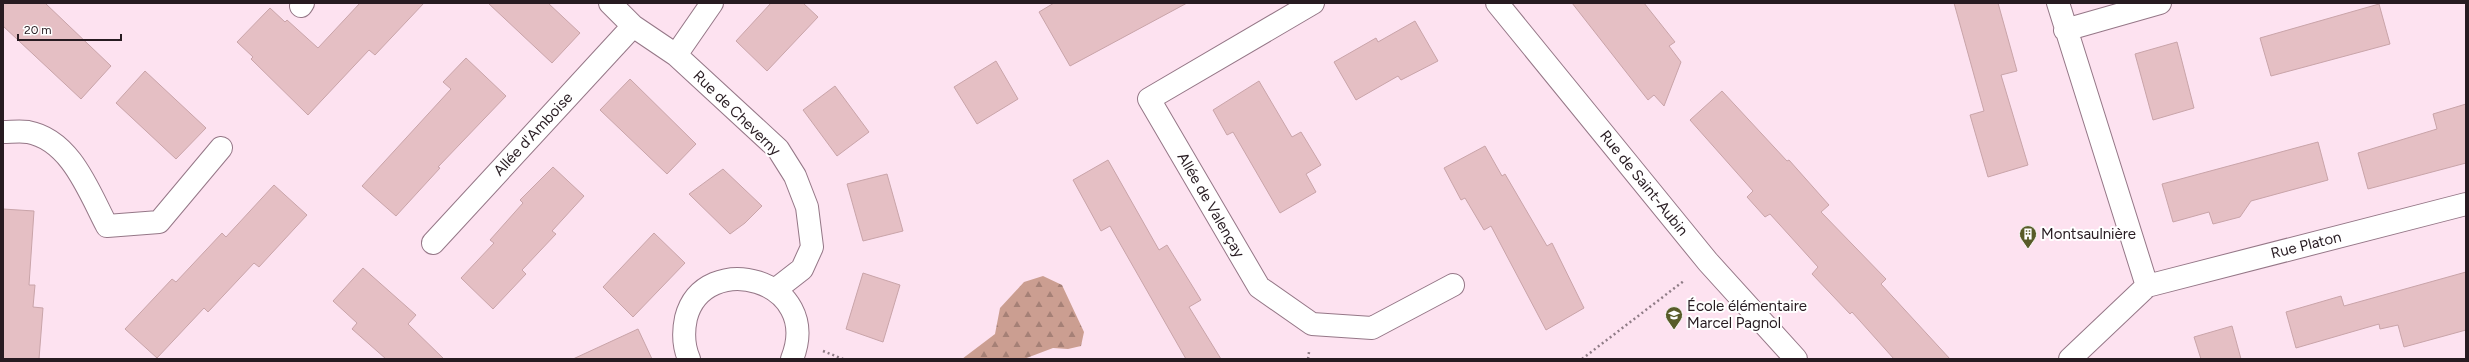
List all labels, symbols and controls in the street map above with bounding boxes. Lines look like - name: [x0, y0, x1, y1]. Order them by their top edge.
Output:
- scale bar: [18, 16, 121, 42]
- text: 20 m: [24, 23, 52, 37]
- street label: Rue de Cheverny: [690, 67, 785, 159]
- street label: Allée d'Amboise: [490, 88, 576, 180]
- street label: Rue de Saint-Aubin: [1596, 127, 1692, 239]
- street label: Allée de Valençay: [1174, 149, 1248, 261]
- building icon: Montsaulnière: [2018, 224, 2038, 249]
- place label: Montsaulnière: [2041, 225, 2136, 243]
- street label: Rue Platon: [2269, 228, 2343, 262]
- place label: École élémentaire Marcel Pagnol: [1687, 297, 1807, 332]
- school or university icon: École élémentaire Marcel Pagnol: [1664, 305, 1684, 330]

